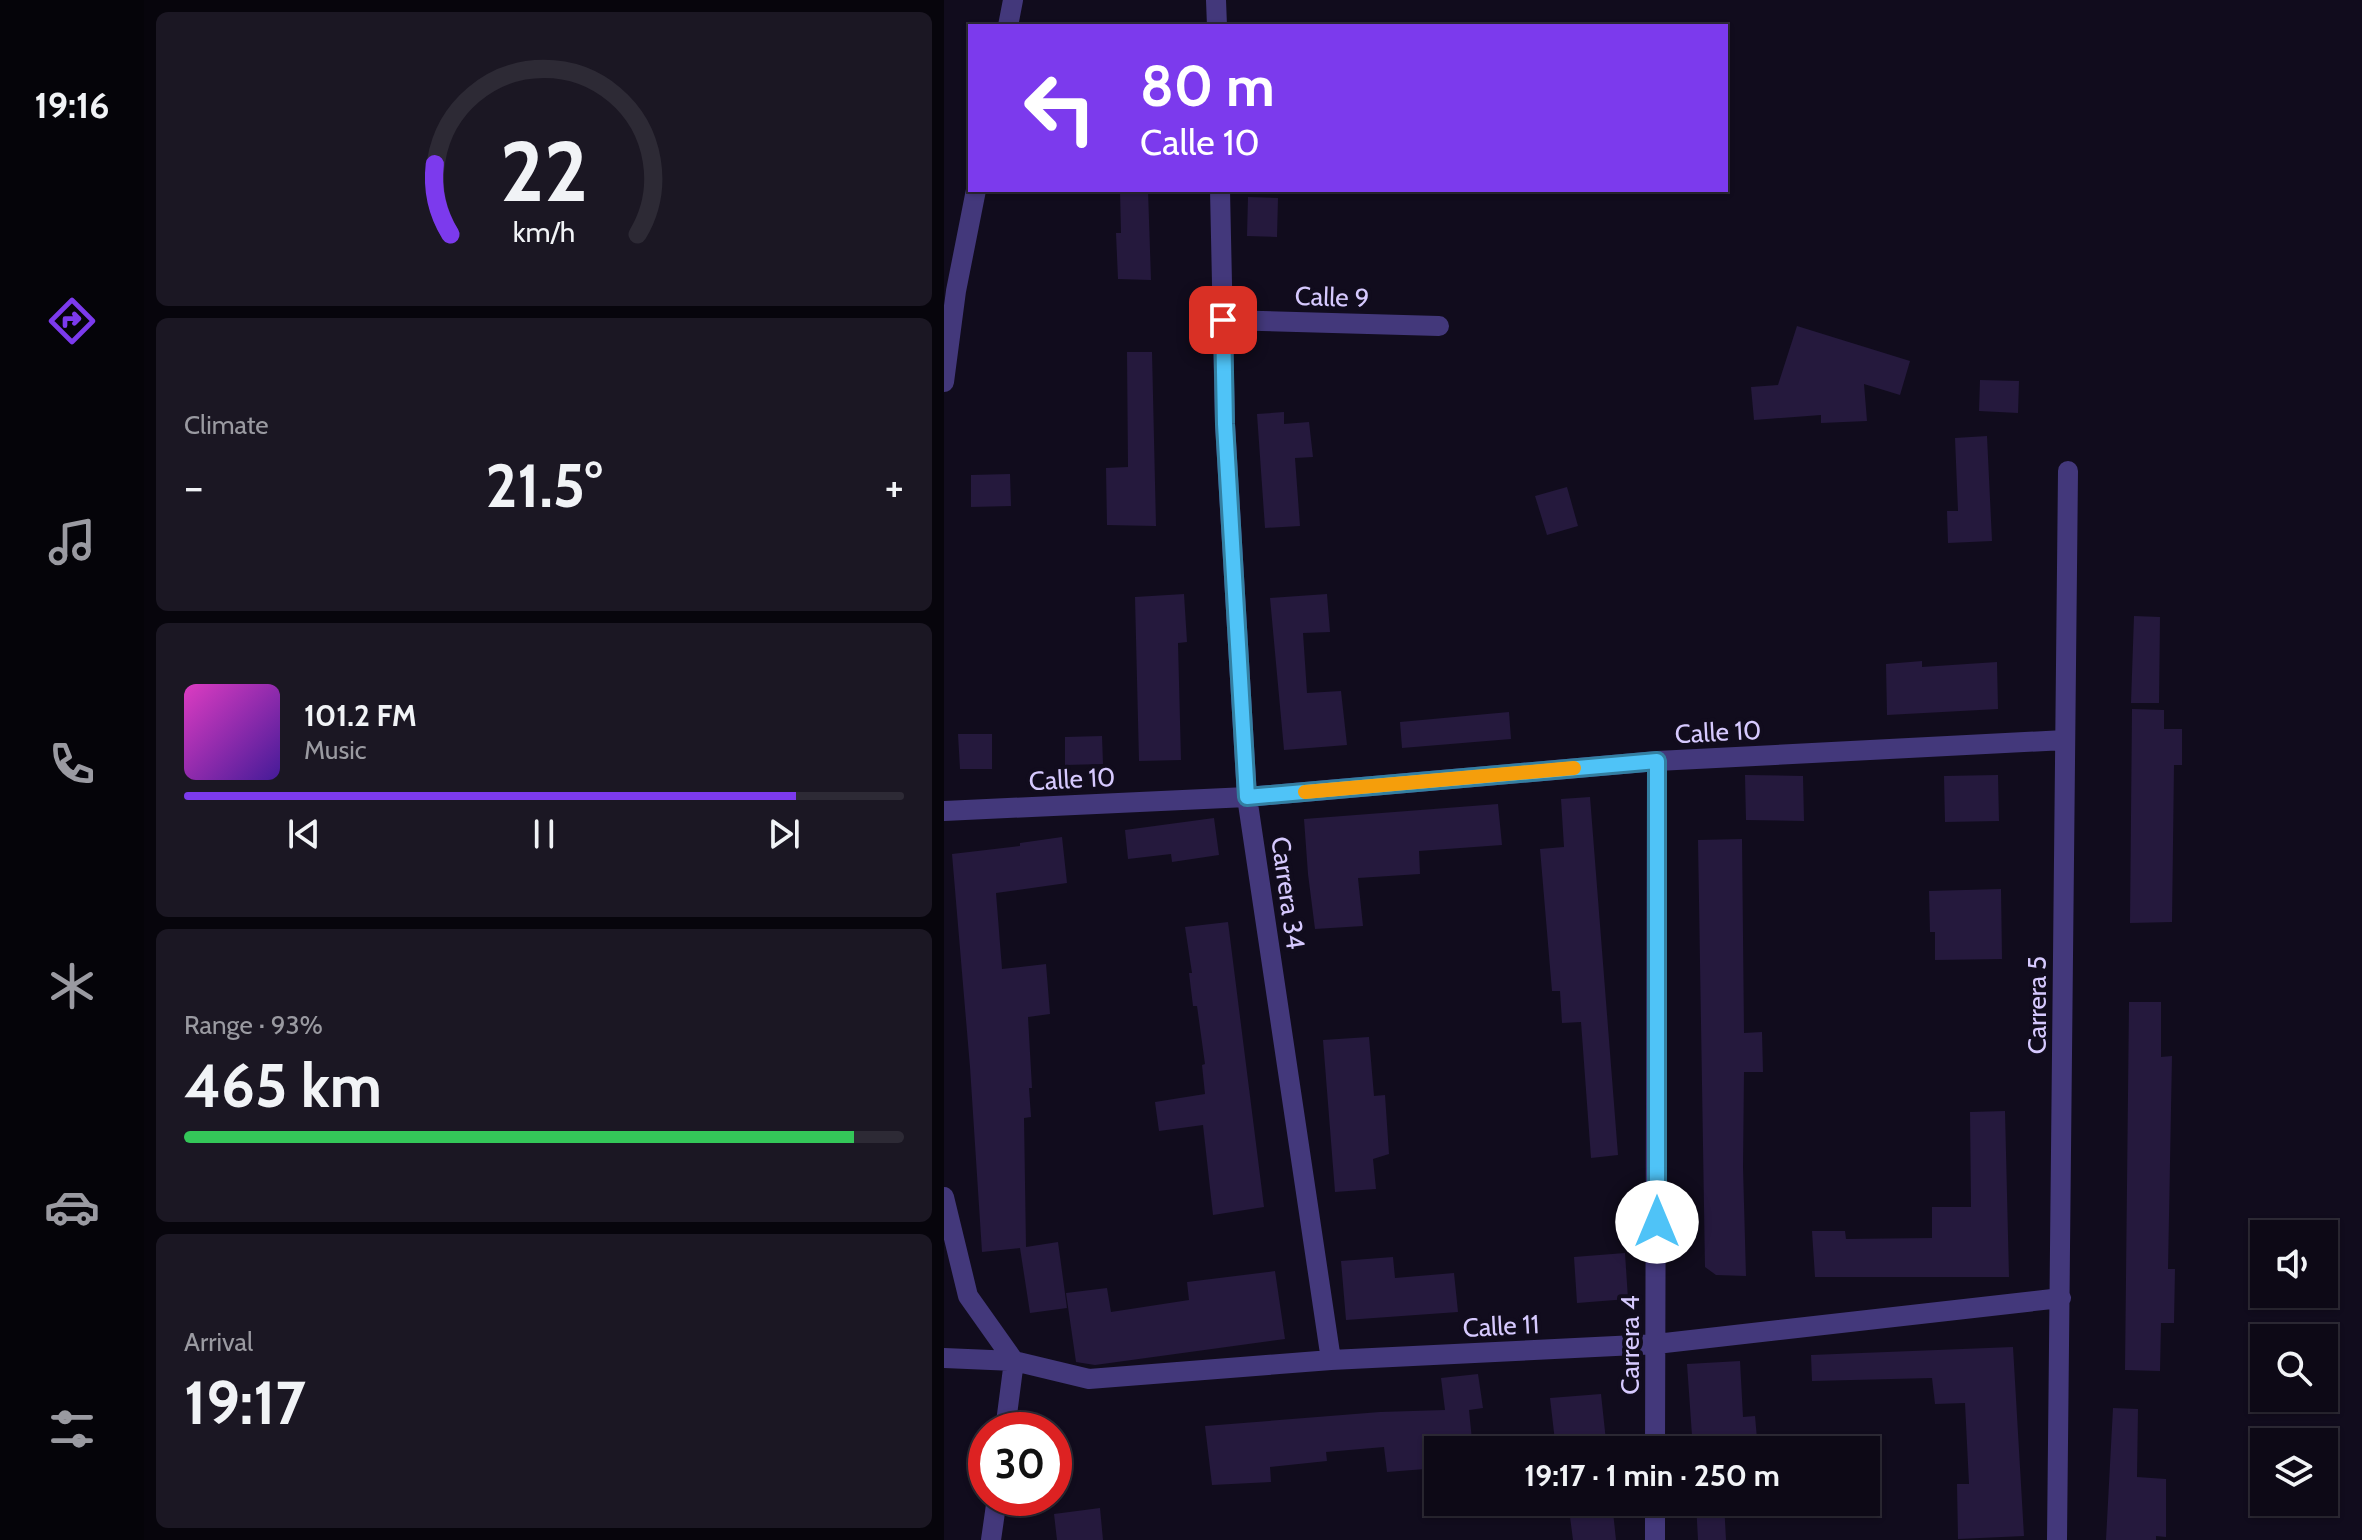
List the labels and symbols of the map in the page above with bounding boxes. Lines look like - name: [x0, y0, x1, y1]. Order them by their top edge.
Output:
- street label: Calle 9: [1294, 280, 1370, 314]
- pin: [1189, 286, 1257, 354]
- street label: Calle 10: [1674, 714, 1762, 750]
- street label: Calle 10: [1028, 761, 1116, 797]
- street label: Carrera 34: [1264, 835, 1312, 951]
- street label: Carrera 5: [2021, 956, 2053, 1054]
- position arrow: [1615, 1180, 1699, 1264]
- street label: Carrera 4: [1614, 1295, 1646, 1395]
- street label: Calle 11: [1462, 1308, 1540, 1344]
- speed limit sign: 30: [968, 1412, 1072, 1516]

